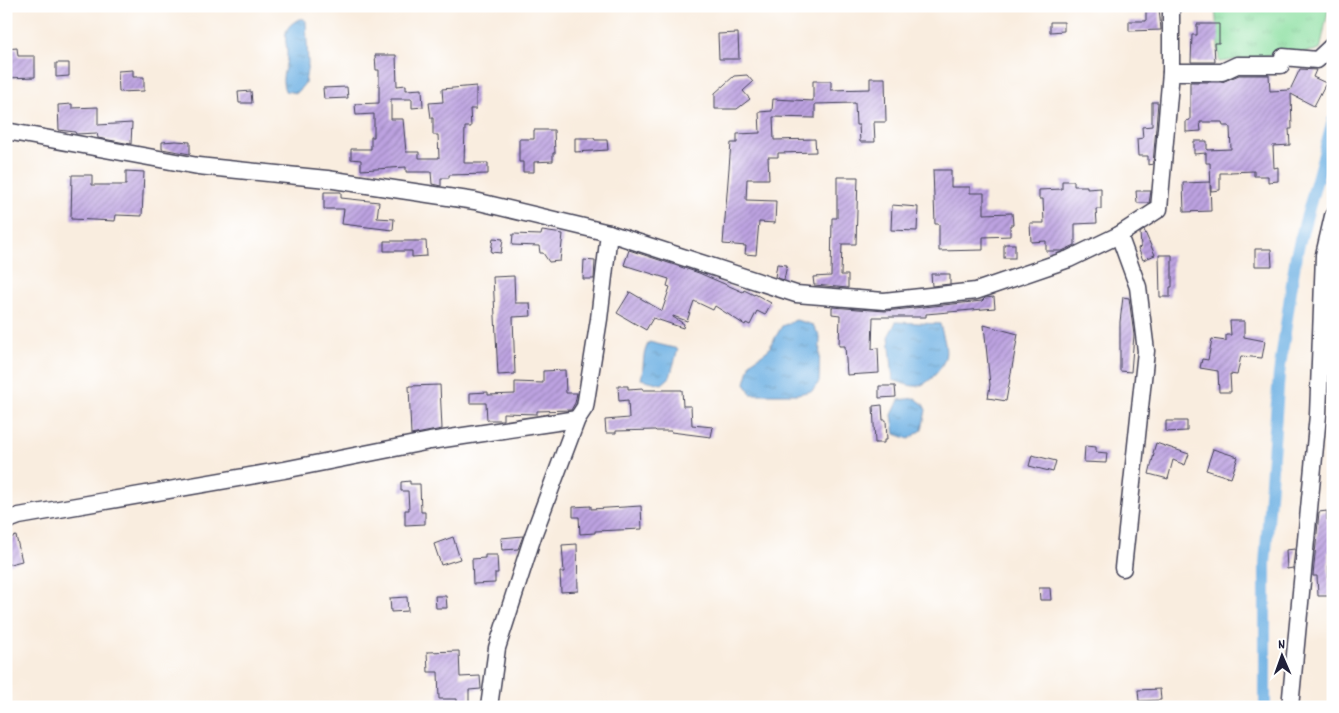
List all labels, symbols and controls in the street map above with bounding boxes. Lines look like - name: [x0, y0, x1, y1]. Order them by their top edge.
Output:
- north arrow: [1256, 630, 1306, 680]
- text: N: [1278, 635, 1286, 655]

